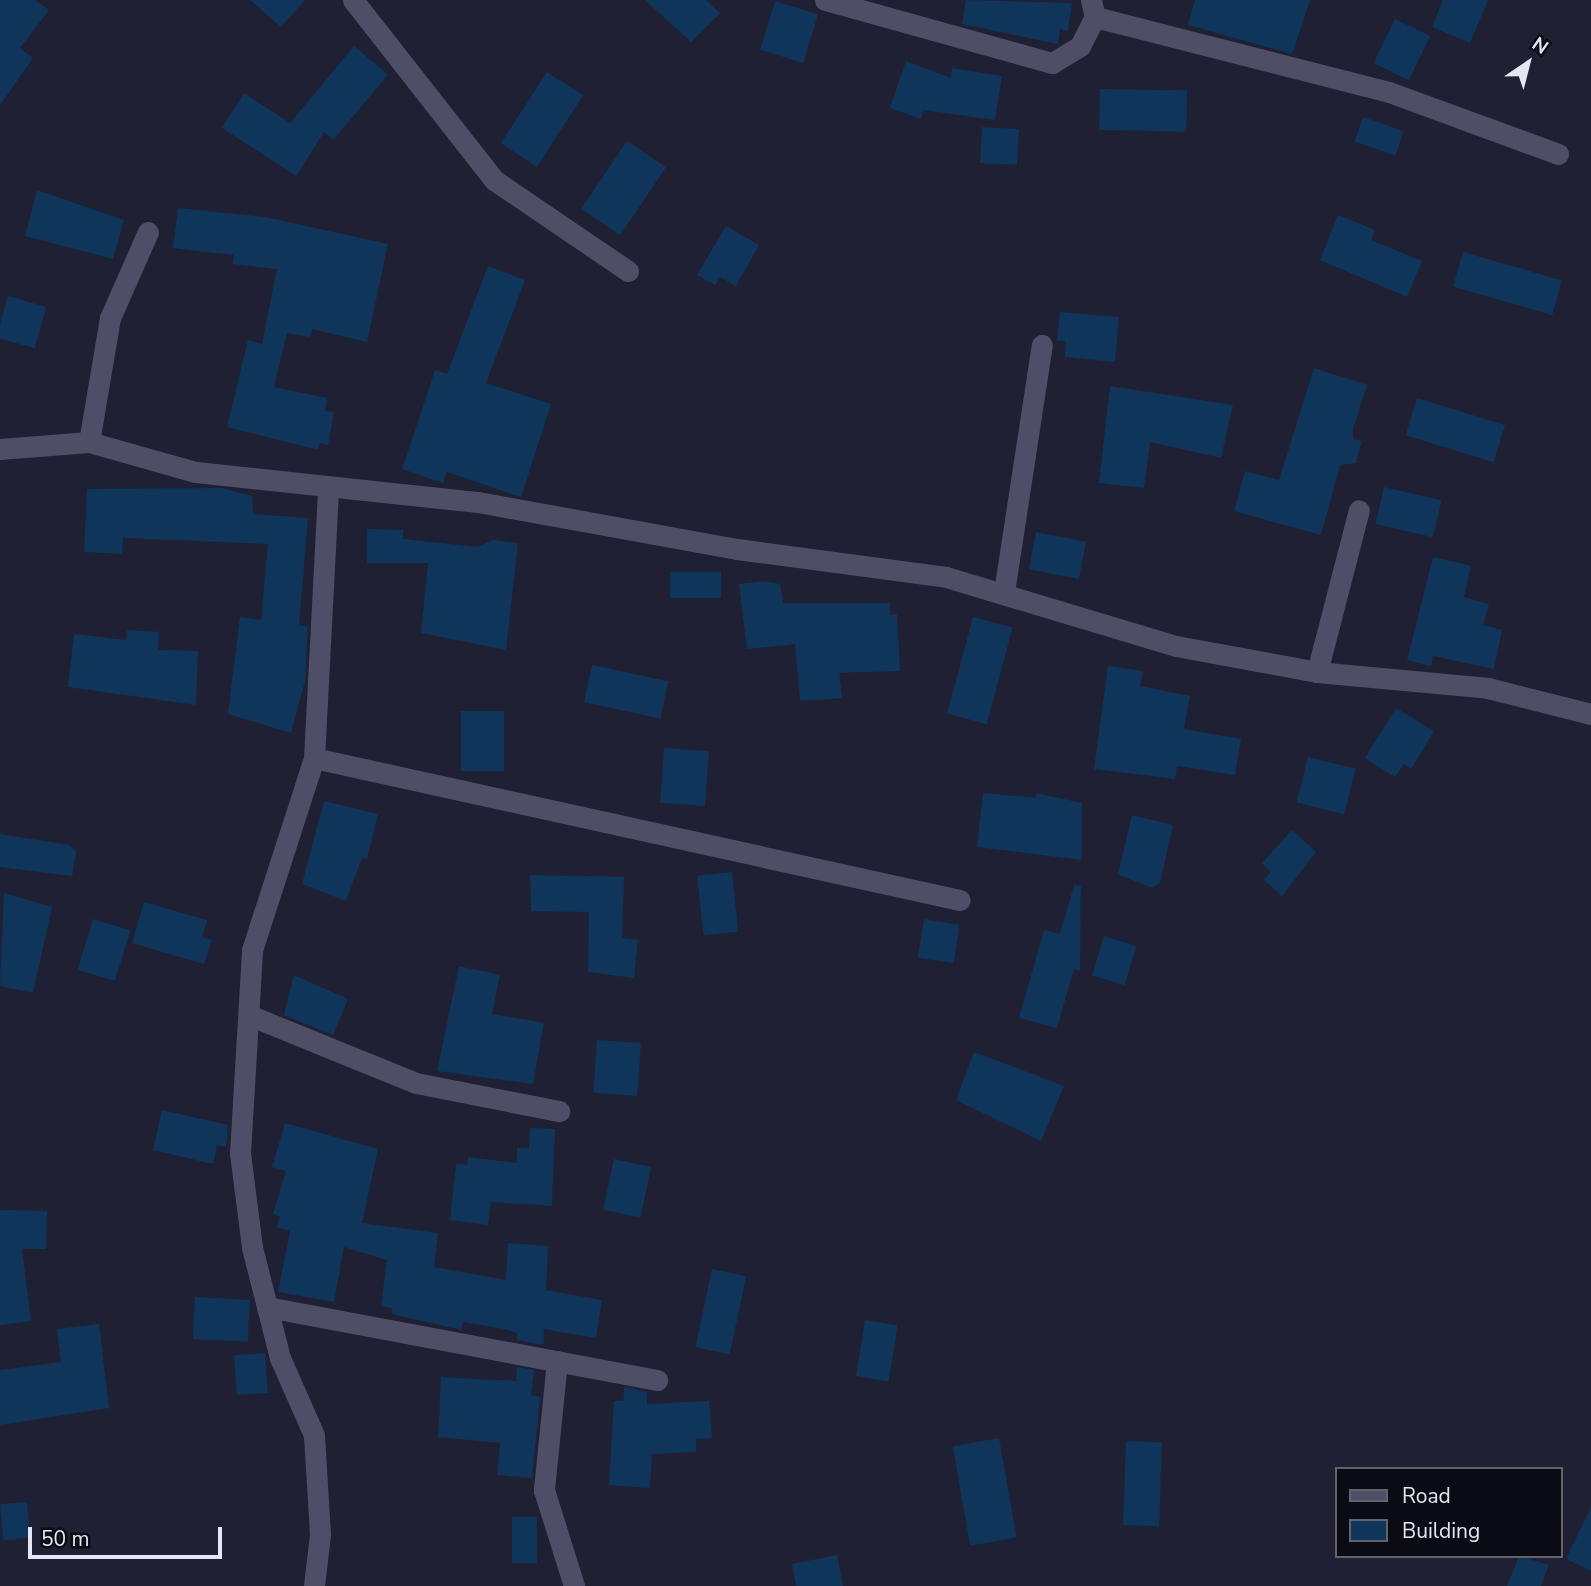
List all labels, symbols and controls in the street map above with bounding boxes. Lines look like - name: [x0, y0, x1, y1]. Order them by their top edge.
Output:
- north arrow: [1493, 28, 1563, 98]
- text: N: [1527, 31, 1553, 61]
- legend: [1336, 1467, 1563, 1558]
- text: Road: [1402, 1482, 1451, 1510]
- scale bar: [32, 1512, 226, 1556]
- text: Building: [1402, 1517, 1480, 1545]
- text: 50 m: [41, 1525, 90, 1553]

